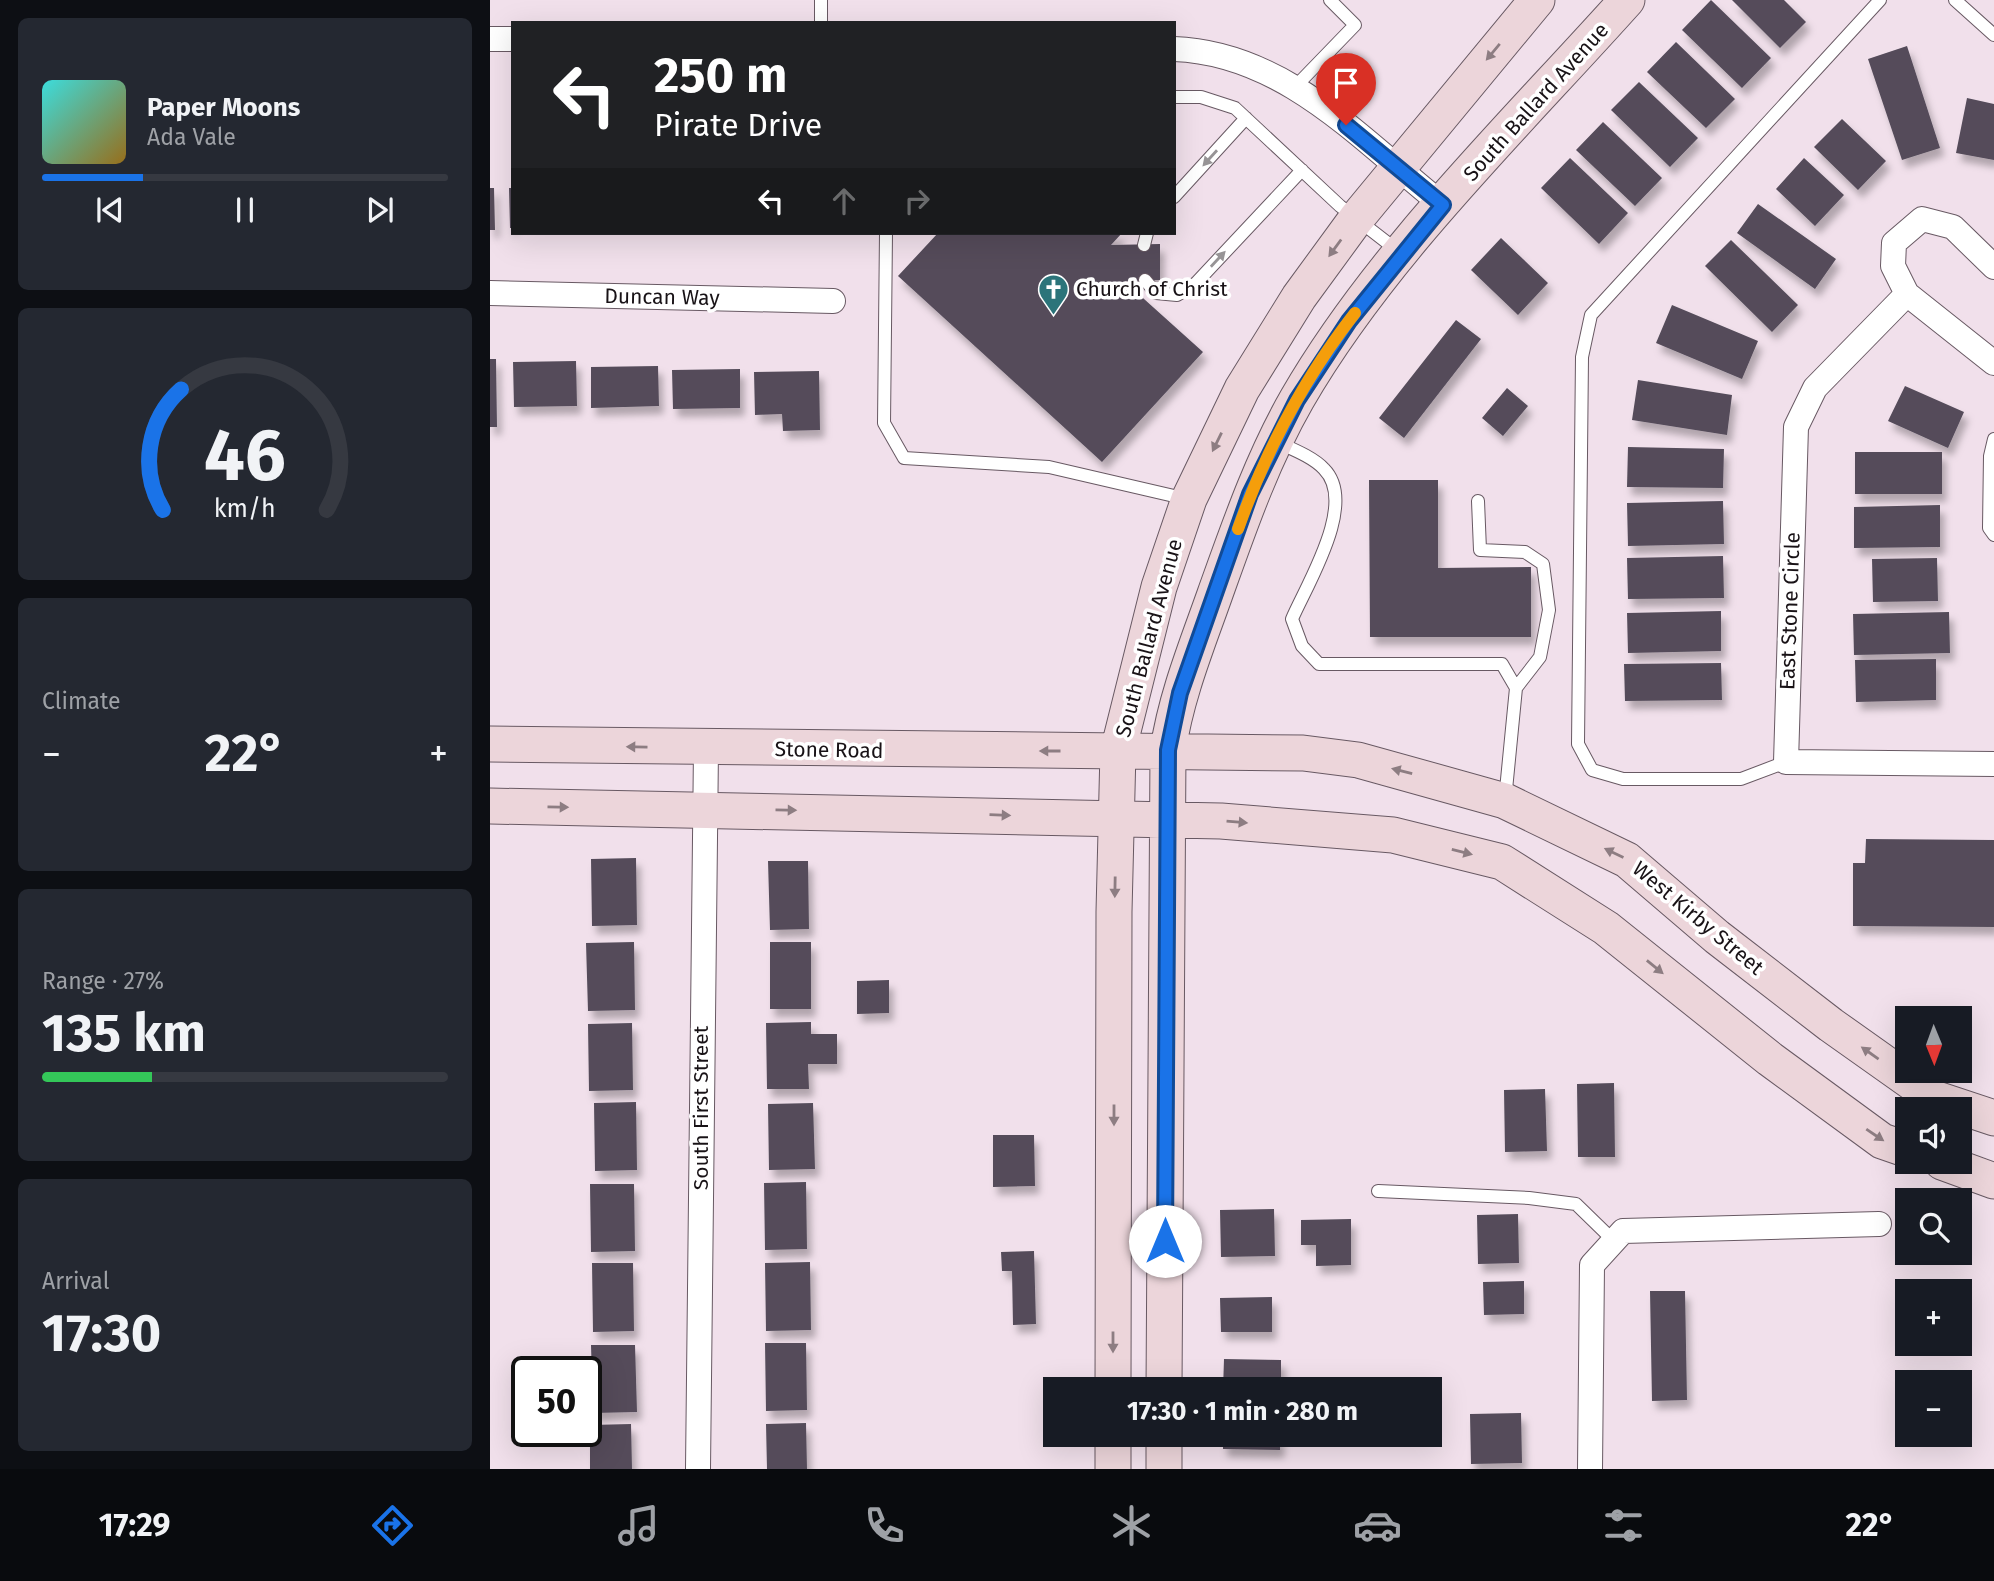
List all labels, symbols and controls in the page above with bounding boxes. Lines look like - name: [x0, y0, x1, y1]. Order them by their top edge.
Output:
- street label: South Ballard Avenue: [1458, 17, 1614, 187]
- one-way arrow: [1486, 44, 1501, 61]
- text: 250 m: [654, 46, 787, 105]
- icon: left: [539, 49, 630, 140]
- pin: [1316, 53, 1376, 125]
- icon: arrive: [1327, 64, 1365, 102]
- text: Paper Moons: [147, 92, 300, 123]
- text: Pirate Drive: [654, 106, 822, 144]
- text: Ada Vale: [147, 123, 236, 151]
- one-way arrow: [1202, 149, 1218, 167]
- icon: left: [752, 182, 790, 220]
- icon: ahead: [825, 182, 863, 220]
- icon: right: [898, 182, 936, 220]
- icon: previous: [91, 191, 129, 229]
- icon: pause: [226, 191, 264, 229]
- icon: next: [361, 191, 399, 229]
- one-way arrow: [1328, 239, 1342, 257]
- one-way arrow: [1210, 251, 1226, 268]
- church icon: Church of Christ: [1036, 272, 1070, 316]
- place label: Church of Christ: [1076, 276, 1228, 302]
- street label: Duncan Way: [604, 283, 721, 311]
- text: 46: [204, 413, 286, 500]
- one-way arrow: [1211, 432, 1222, 452]
- text: km/h: [214, 494, 276, 524]
- street label: East Stone Circle: [1774, 532, 1806, 690]
- street label: South Ballard Avenue: [1110, 536, 1188, 740]
- text: Climate: [42, 687, 121, 715]
- text: 22°: [205, 722, 285, 785]
- text: −: [42, 731, 61, 777]
- text: +: [429, 731, 448, 777]
- street label: Stone Road: [774, 736, 884, 764]
- one-way arrow: [626, 741, 648, 752]
- one-way arrow: [1038, 745, 1060, 757]
- one-way arrow: [1391, 765, 1413, 776]
- one-way arrow: [547, 801, 569, 813]
- one-way arrow: [775, 804, 797, 816]
- one-way arrow: [989, 809, 1011, 821]
- one-way arrow: [1226, 817, 1248, 828]
- one-way arrow: [1451, 847, 1473, 858]
- one-way arrow: [1603, 848, 1624, 859]
- street label: West Kirby Street: [1627, 856, 1769, 981]
- one-way arrow: [1109, 877, 1120, 899]
- one-way arrow: [1646, 960, 1664, 975]
- text: Range · 27%: [42, 967, 164, 995]
- text: 135 km: [42, 1002, 206, 1065]
- north arrow: [1895, 1006, 1972, 1083]
- map controls: [1895, 1006, 1972, 1447]
- street label: South First Street: [688, 1025, 714, 1190]
- one-way arrow: [1861, 1046, 1879, 1060]
- button: sound: [1895, 1097, 1972, 1174]
- one-way arrow: [1108, 1104, 1120, 1126]
- one-way arrow: [1866, 1128, 1884, 1142]
- button: search: [1895, 1188, 1972, 1265]
- position arrow: [1128, 1204, 1202, 1278]
- text: Arrival: [42, 1267, 109, 1295]
- button: +: [1895, 1279, 1972, 1356]
- text: 17:30: [42, 1302, 161, 1365]
- one-way arrow: [1107, 1332, 1119, 1354]
- speed limit sign: 50: [511, 1356, 602, 1447]
- button: −: [1895, 1370, 1972, 1447]
- text: 17:30 · 1 min · 280 m: [1127, 1396, 1358, 1427]
- icon: directions: [368, 1501, 417, 1550]
- icon: music: [614, 1501, 663, 1550]
- icon: phone: [860, 1501, 909, 1550]
- icon: climate: [1107, 1501, 1156, 1550]
- icon: car: [1353, 1501, 1402, 1550]
- icon: filters: [1599, 1501, 1648, 1550]
- text: 17:29: [99, 1506, 170, 1544]
- text: 22°: [1846, 1506, 1895, 1544]

